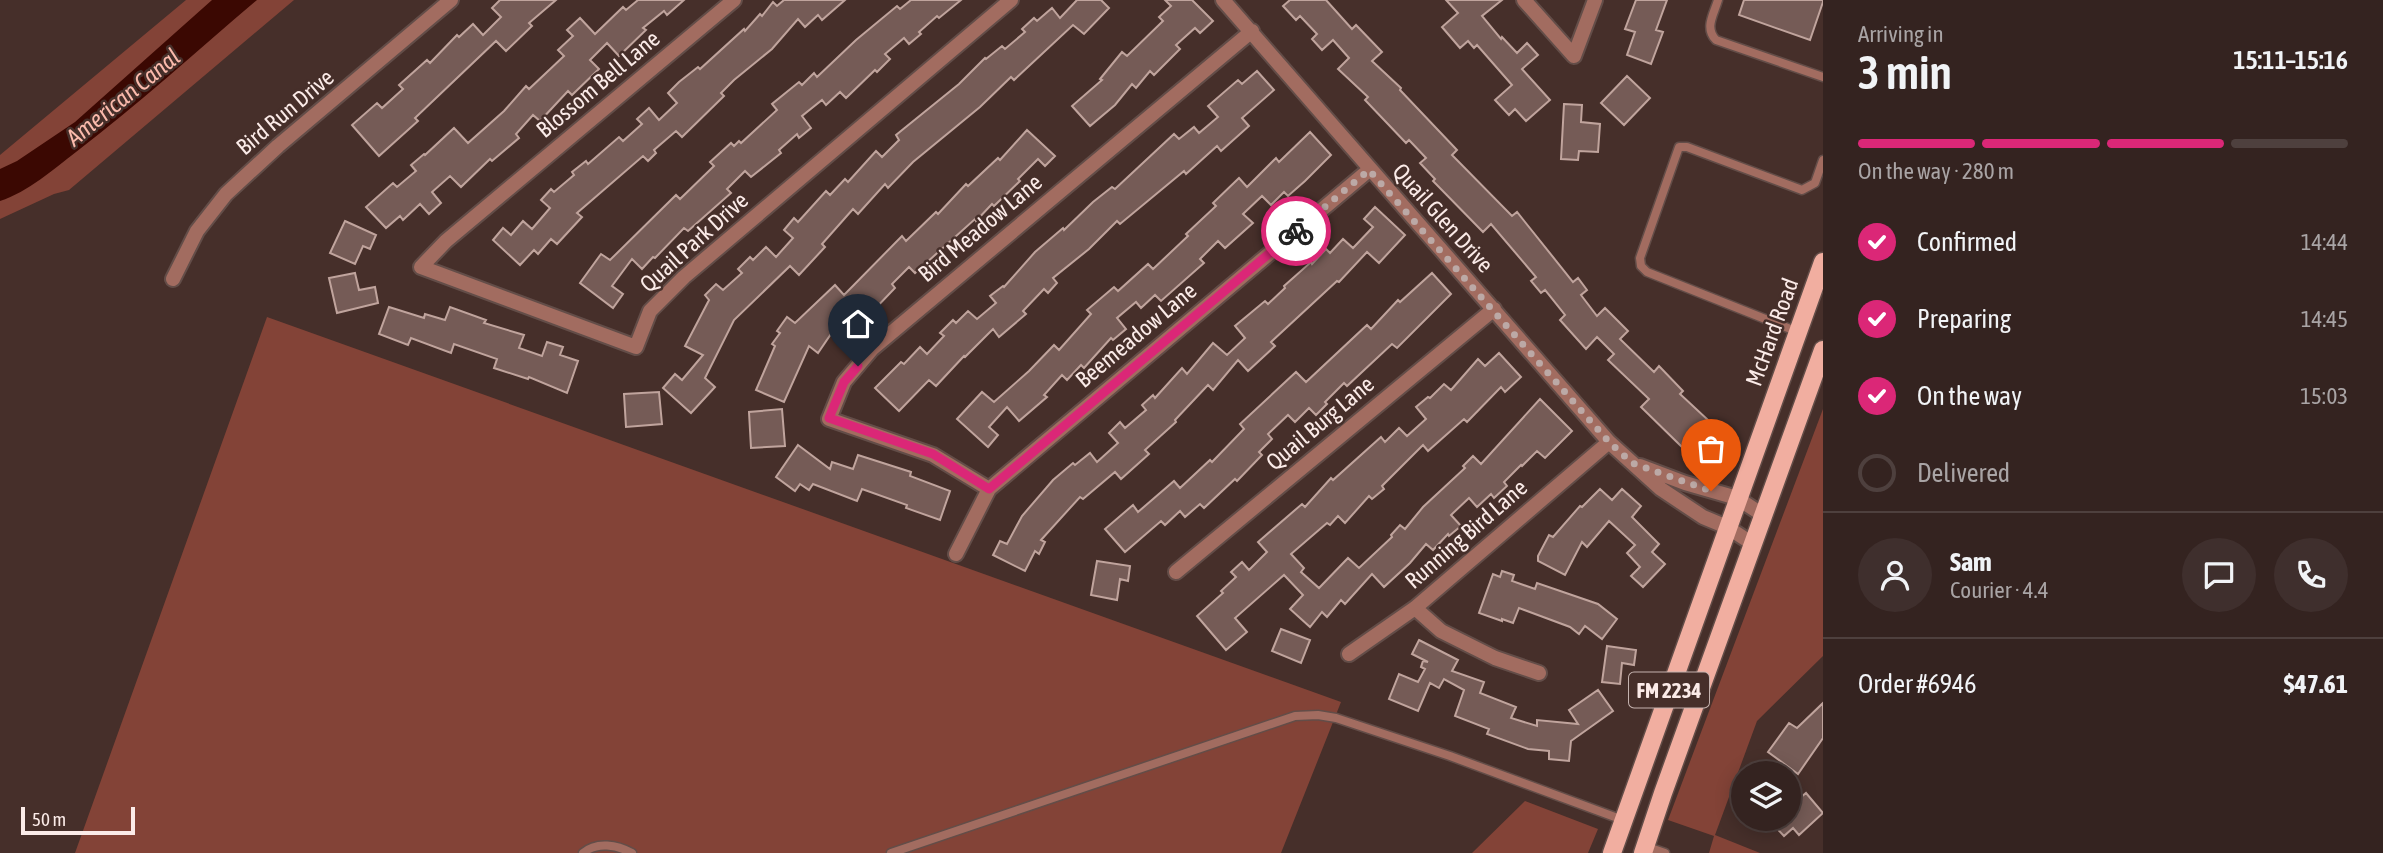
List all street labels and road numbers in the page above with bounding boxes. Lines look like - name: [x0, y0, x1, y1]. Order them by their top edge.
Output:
- street label: Blossom Bell Lane: [531, 25, 665, 143]
- street label: Bird Run Drive: [231, 64, 339, 160]
- street label: Quail Glen Drive: [1387, 158, 1499, 278]
- street label: Bird Meadow Lane: [913, 169, 1047, 287]
- street label: Quail Park Drive: [635, 187, 753, 297]
- street label: McHard Road: [1741, 275, 1803, 389]
- street label: Beemeadow Lane: [1071, 277, 1201, 393]
- street label: Quail Burg Lane: [1261, 371, 1379, 475]
- street label: Running Bird Lane: [1400, 474, 1532, 594]
- road number: FM 2234: [1629, 672, 1709, 708]

